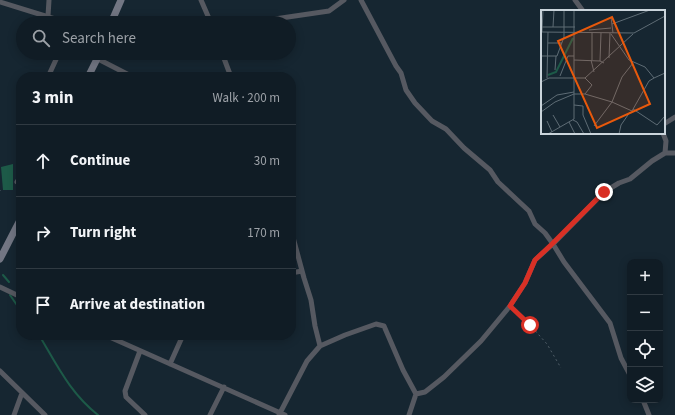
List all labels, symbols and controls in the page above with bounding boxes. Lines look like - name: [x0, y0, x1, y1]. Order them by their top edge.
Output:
- inset map: [541, 10, 665, 134]
- search box: [16, 16, 296, 60]
- icon: search: [30, 27, 52, 49]
- text: Search here: [62, 28, 136, 49]
- text: 3 min: [32, 86, 73, 110]
- text: Walk · 200 m: [212, 89, 280, 107]
- icon: ahead: [32, 150, 54, 172]
- text: Continue: [70, 150, 130, 171]
- text: 30 m: [254, 152, 280, 170]
- route end: [595, 183, 613, 201]
- icon: right: [32, 222, 54, 244]
- text: Turn right: [70, 222, 136, 243]
- text: 170 m: [247, 224, 280, 242]
- map controls: [627, 259, 663, 403]
- button: +: [627, 259, 663, 295]
- icon: arrive: [32, 294, 54, 316]
- text: Arrive at destination: [70, 294, 205, 315]
- button: −: [627, 295, 663, 331]
- route start: [521, 316, 539, 334]
- button: locate: [627, 331, 663, 367]
- button: layers: [627, 367, 663, 403]

